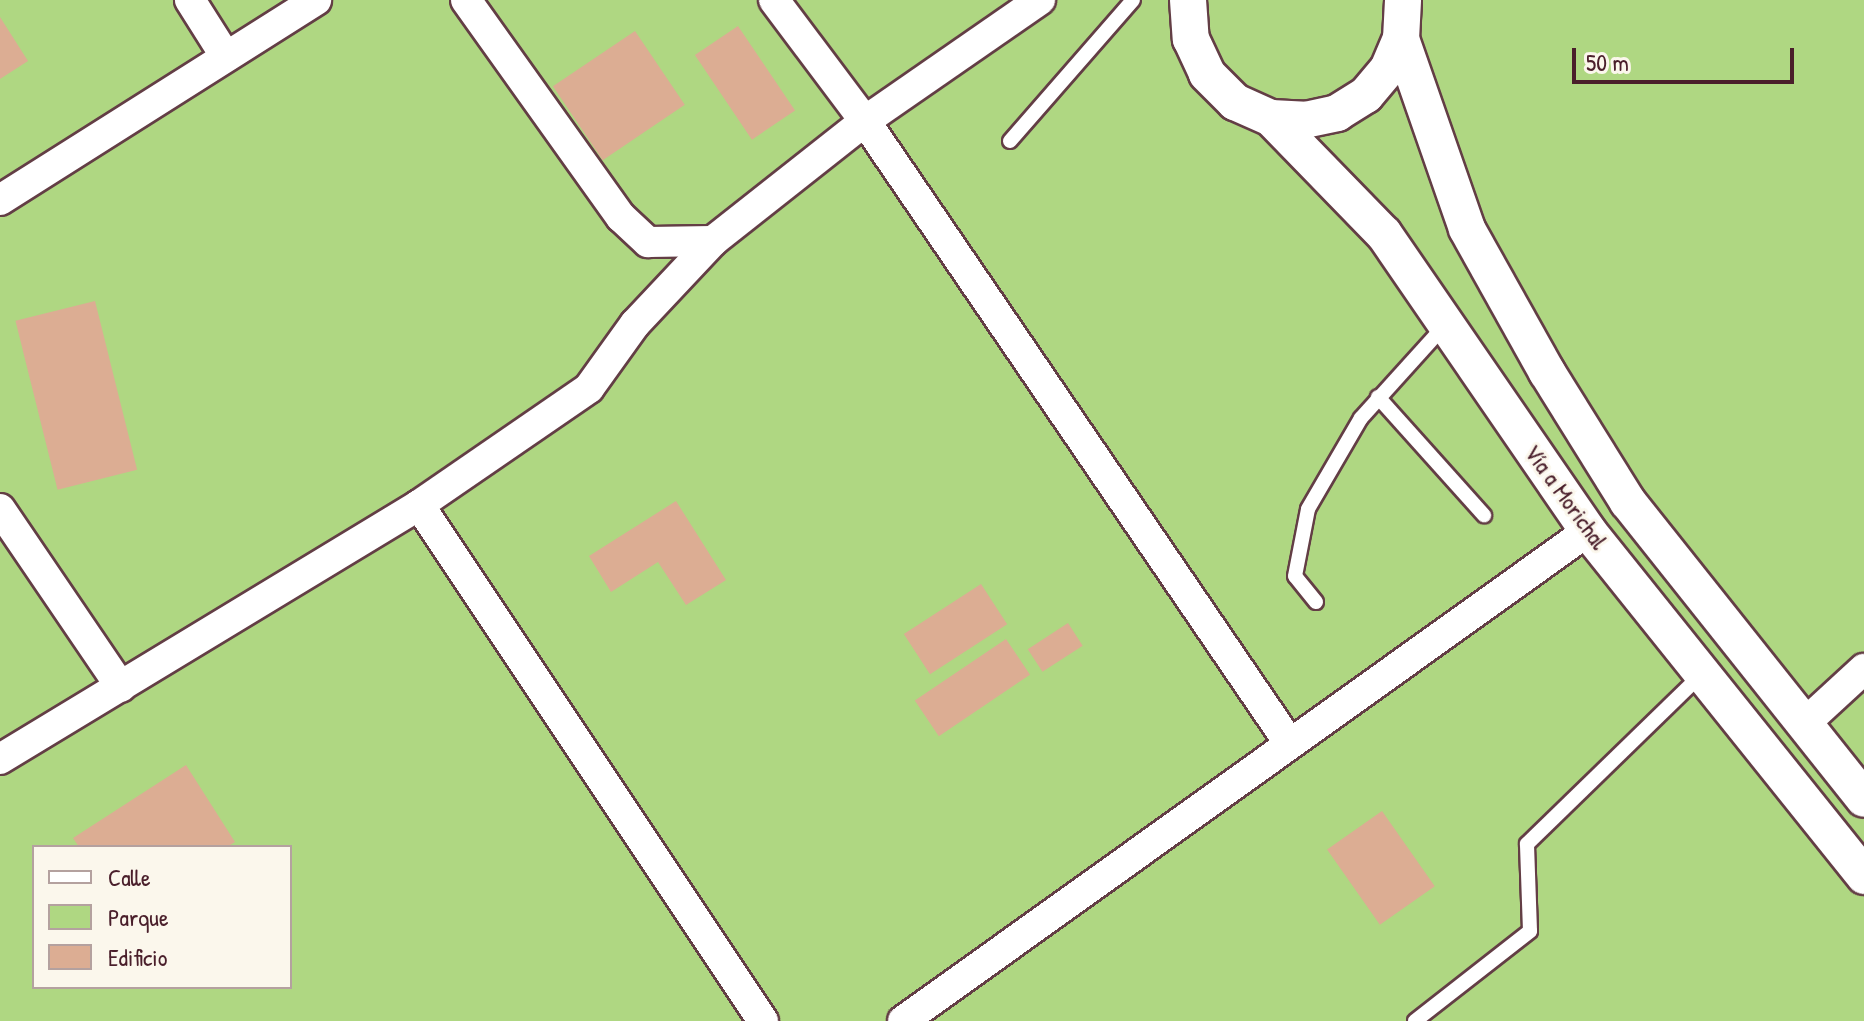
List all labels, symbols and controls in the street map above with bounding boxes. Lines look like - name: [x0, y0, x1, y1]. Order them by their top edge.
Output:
- scale bar: [1576, 32, 1798, 82]
- text: 50 m: [1586, 46, 1629, 78]
- street label: Vía a Morichal: [1518, 439, 1614, 555]
- legend: [32, 845, 292, 989]
- text: Calle: [108, 861, 150, 893]
- text: Parque: [108, 901, 168, 933]
- text: Edificio: [108, 941, 167, 973]

